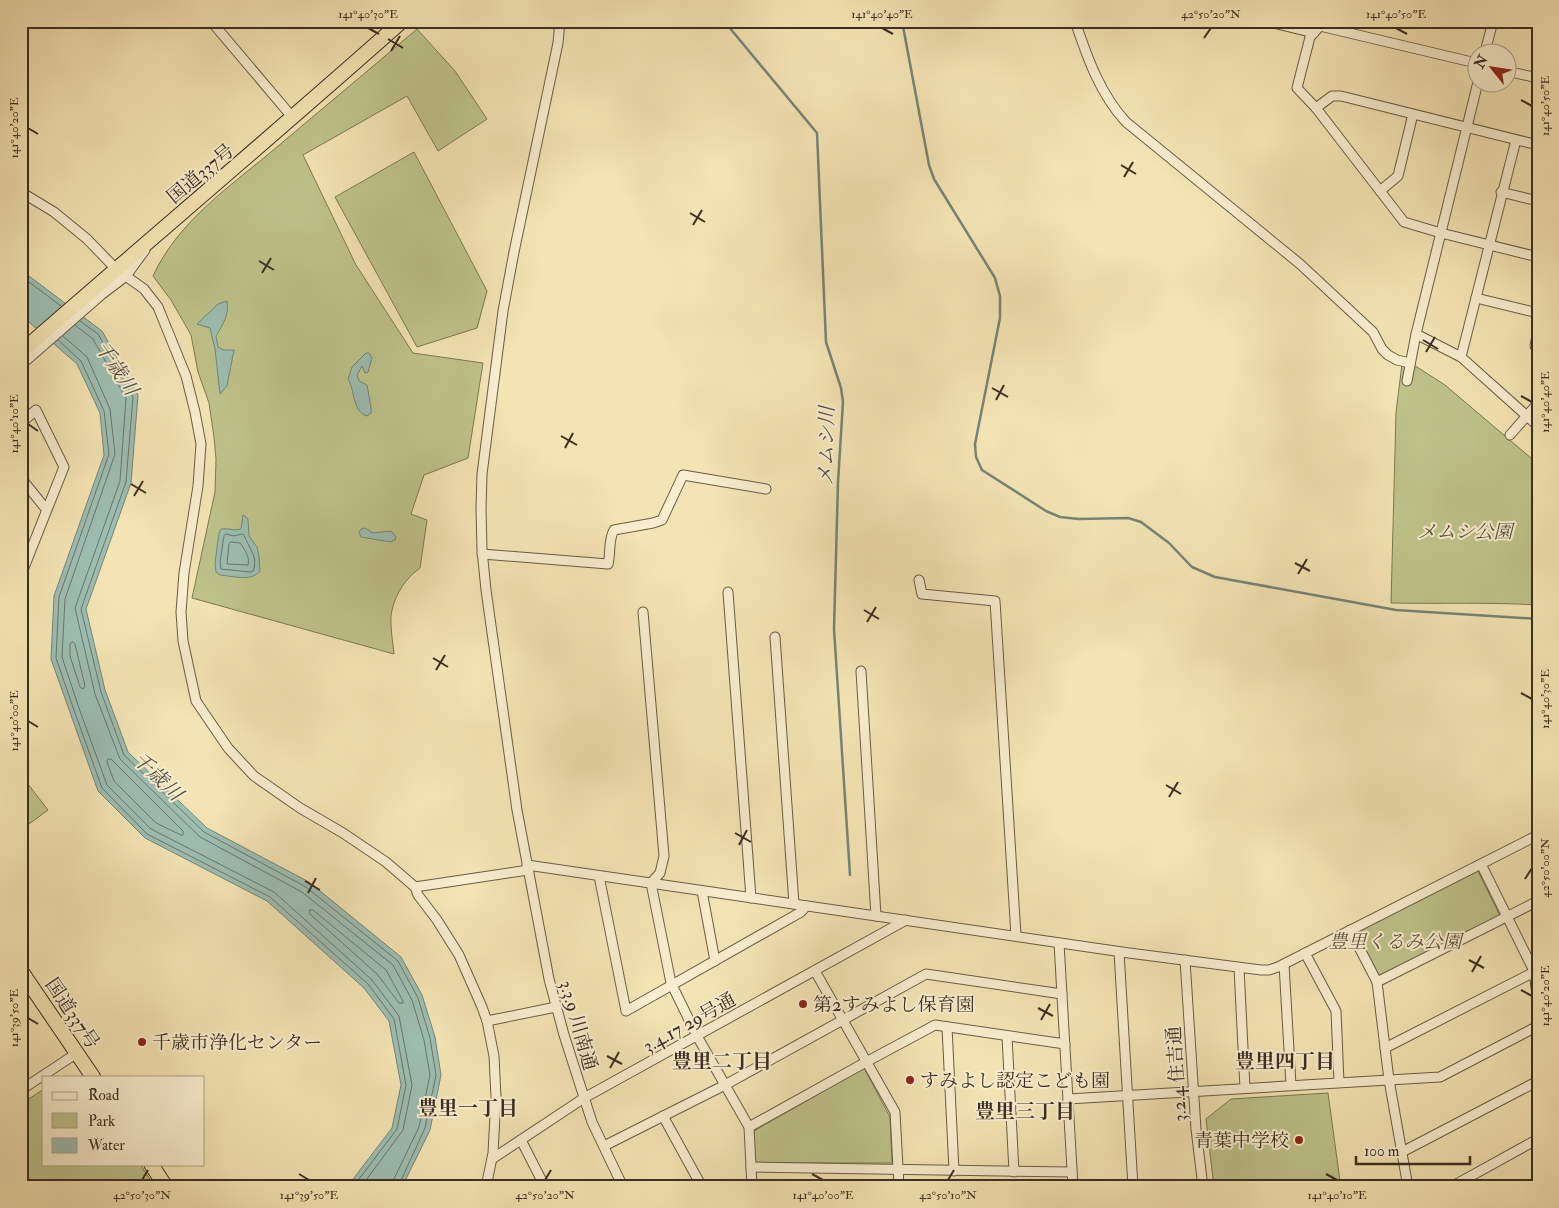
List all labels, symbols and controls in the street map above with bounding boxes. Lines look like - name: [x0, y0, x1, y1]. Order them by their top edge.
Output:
- text: 141°40'30"E: [338, 7, 398, 22]
- text: 141°40'40"E: [851, 7, 913, 22]
- text: 42°50'20"N: [1181, 7, 1241, 22]
- text: 141°40'50"E: [1366, 7, 1426, 22]
- north arrow: [1466, 42, 1516, 92]
- text: N: [1470, 52, 1492, 72]
- text: 141°40'50"E: [1538, 76, 1553, 136]
- text: 141°40'20"E: [7, 97, 22, 159]
- street label: 国道337号: [162, 139, 239, 209]
- water label: 千歳川: [89, 336, 145, 402]
- text: 141°40'40"E: [1538, 371, 1553, 433]
- text: 141°40'10"E: [7, 394, 22, 454]
- water label: メムシ川: [813, 404, 840, 486]
- park label: メムシ公園: [1417, 520, 1515, 544]
- text: 141°40'30"E: [1538, 669, 1553, 729]
- text: 141°40'00"E: [7, 690, 22, 752]
- water label: 千歳川: [127, 747, 189, 808]
- text: 42°50'00"N: [1538, 838, 1553, 898]
- park label: 豊里くるみ公園: [1328, 930, 1464, 954]
- text: 141°40'20"E: [1538, 965, 1553, 1027]
- street label: 国道337号: [40, 974, 105, 1054]
- street label: 3.3.9 川南通: [554, 977, 602, 1073]
- text: 141°39'50"E: [7, 988, 22, 1047]
- street label: 3.4.17 29号通: [639, 988, 740, 1058]
- place label: 第2すみよし保育園: [813, 993, 975, 1017]
- marker: 第2すみよし保育園: [797, 998, 809, 1010]
- street label: 3.2.4 住吉通: [1162, 1025, 1192, 1123]
- place label: 千歳市浄化センター: [152, 1031, 322, 1055]
- marker: 千歳市浄化センター: [136, 1036, 148, 1048]
- district label: 豊里二丁目: [672, 1049, 772, 1074]
- district label: 豊里四丁目: [1235, 1049, 1335, 1074]
- place label: すみよし認定こども園: [920, 1069, 1110, 1093]
- marker: すみよし認定こども園: [904, 1074, 916, 1086]
- legend: [42, 1076, 205, 1166]
- text: Road: [88, 1086, 120, 1105]
- district label: 豊里一丁目: [418, 1096, 518, 1121]
- district label: 豊里三丁目: [975, 1099, 1075, 1124]
- text: Park: [88, 1112, 115, 1131]
- place label: 青葉中学校: [1194, 1129, 1289, 1153]
- scale bar: [1356, 1133, 1470, 1165]
- marker: 青葉中学校: [1293, 1134, 1305, 1146]
- text: Water: [87, 1136, 125, 1155]
- text: 100 m: [1364, 1142, 1400, 1161]
- text: 42°50'30"N: [113, 1188, 171, 1203]
- text: 141°39'50"E: [280, 1188, 339, 1203]
- text: 42°50'20"N: [515, 1188, 575, 1203]
- text: 141°40'00"E: [792, 1188, 854, 1203]
- text: 42°50'10"N: [919, 1188, 977, 1203]
- text: 141°40'10"E: [1307, 1188, 1367, 1203]

